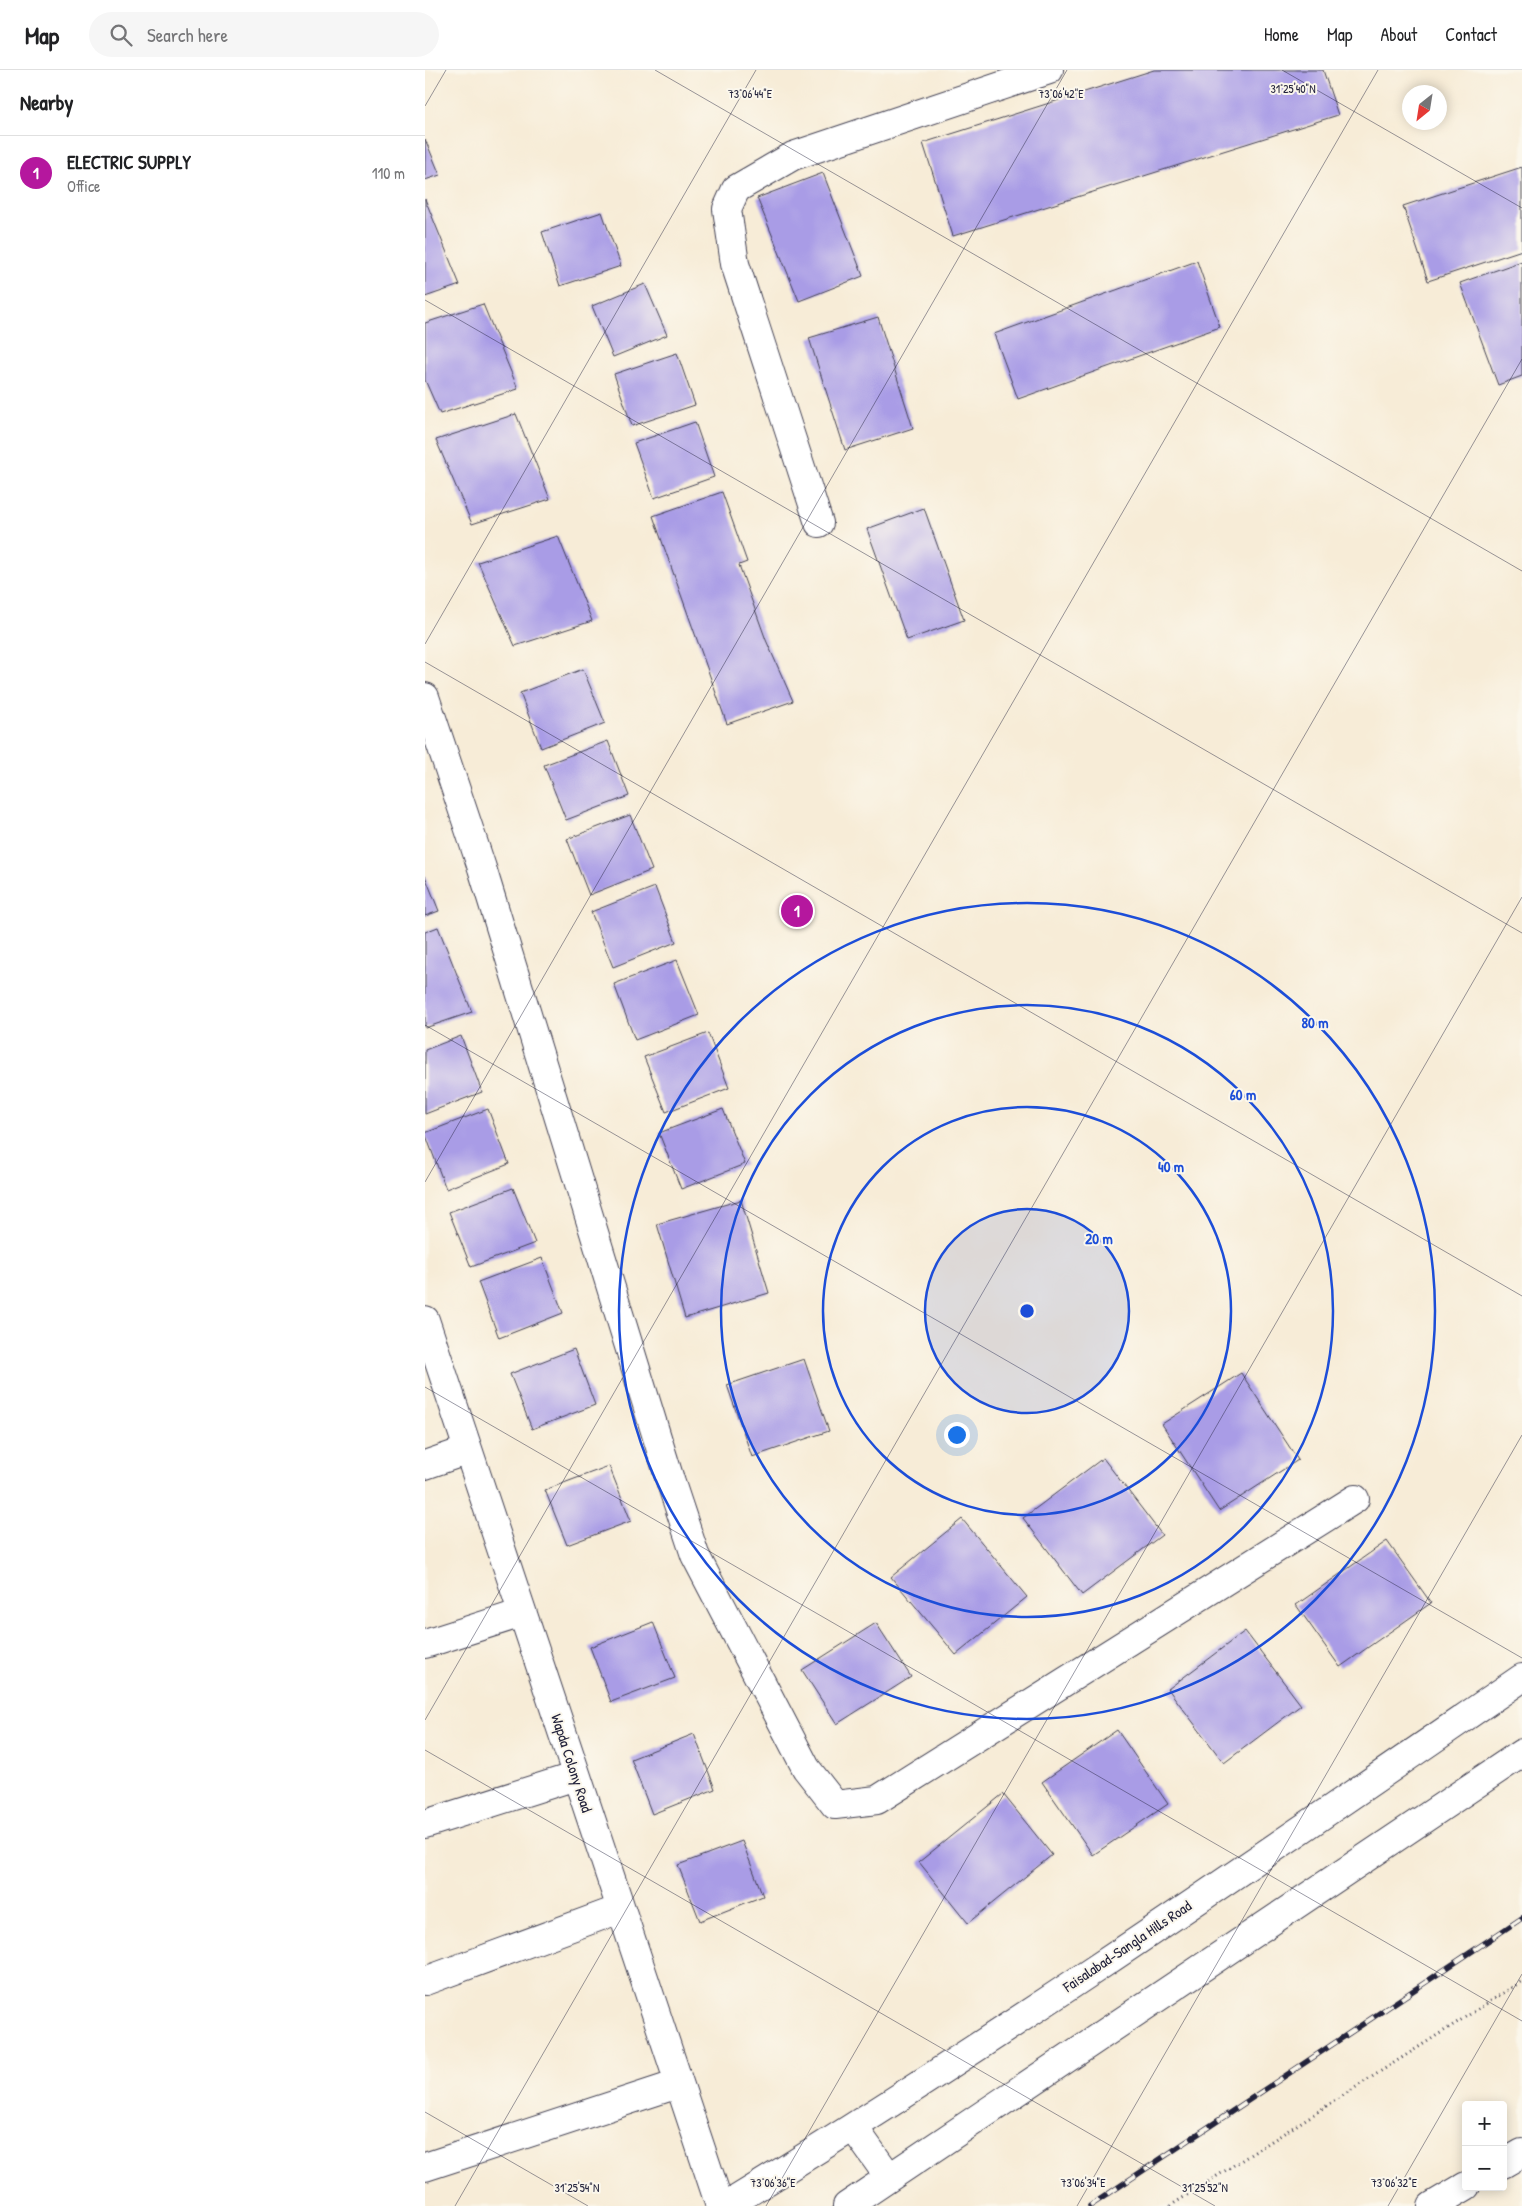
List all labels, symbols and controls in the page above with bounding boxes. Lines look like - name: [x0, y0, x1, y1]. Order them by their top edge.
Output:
- search box: [89, 12, 439, 57]
- text: Map: [25, 19, 59, 51]
- icon: search: [107, 21, 135, 49]
- text: Search here: [147, 22, 228, 48]
- text: Home: [1264, 22, 1299, 47]
- text: Map: [1327, 22, 1352, 47]
- text: About: [1380, 22, 1417, 47]
- text: Contact: [1445, 22, 1497, 47]
- text: 31°25'40"N: [1270, 80, 1316, 97]
- text: 73°06'44"E: [728, 85, 773, 102]
- text: 73°06'42"E: [1038, 85, 1084, 102]
- north arrow: [1402, 85, 1447, 130]
- text: Nearby: [20, 88, 73, 117]
- text: ELECTRIC SUPPLY: [67, 149, 191, 175]
- text: 1: [33, 162, 39, 184]
- text: 110 m: [372, 162, 405, 184]
- text: Office: [67, 175, 100, 197]
- pin: 1: [781, 892, 813, 930]
- text: 80 m: [1302, 1012, 1328, 1033]
- text: 60 m: [1230, 1084, 1256, 1105]
- text: 40 m: [1158, 1156, 1184, 1177]
- text: 20 m: [1085, 1228, 1113, 1249]
- centre of rings: [1018, 1302, 1036, 1320]
- your location: [944, 1422, 970, 1448]
- street label: Wapda Colony Road: [546, 1711, 598, 1815]
- street label: Faisalabad-Sangla Hills Road: [1058, 1895, 1195, 1997]
- map controls: [1462, 2101, 1507, 2191]
- button: +: [1462, 2101, 1507, 2146]
- button: −: [1462, 2146, 1507, 2191]
- text: 73°06'36"E: [750, 2174, 796, 2191]
- text: 73°06'34"E: [1060, 2174, 1106, 2191]
- text: 73°06'32"E: [1371, 2174, 1418, 2191]
- text: 31°25'54"N: [555, 2179, 599, 2196]
- text: 31°25'52"N: [1182, 2179, 1228, 2196]

